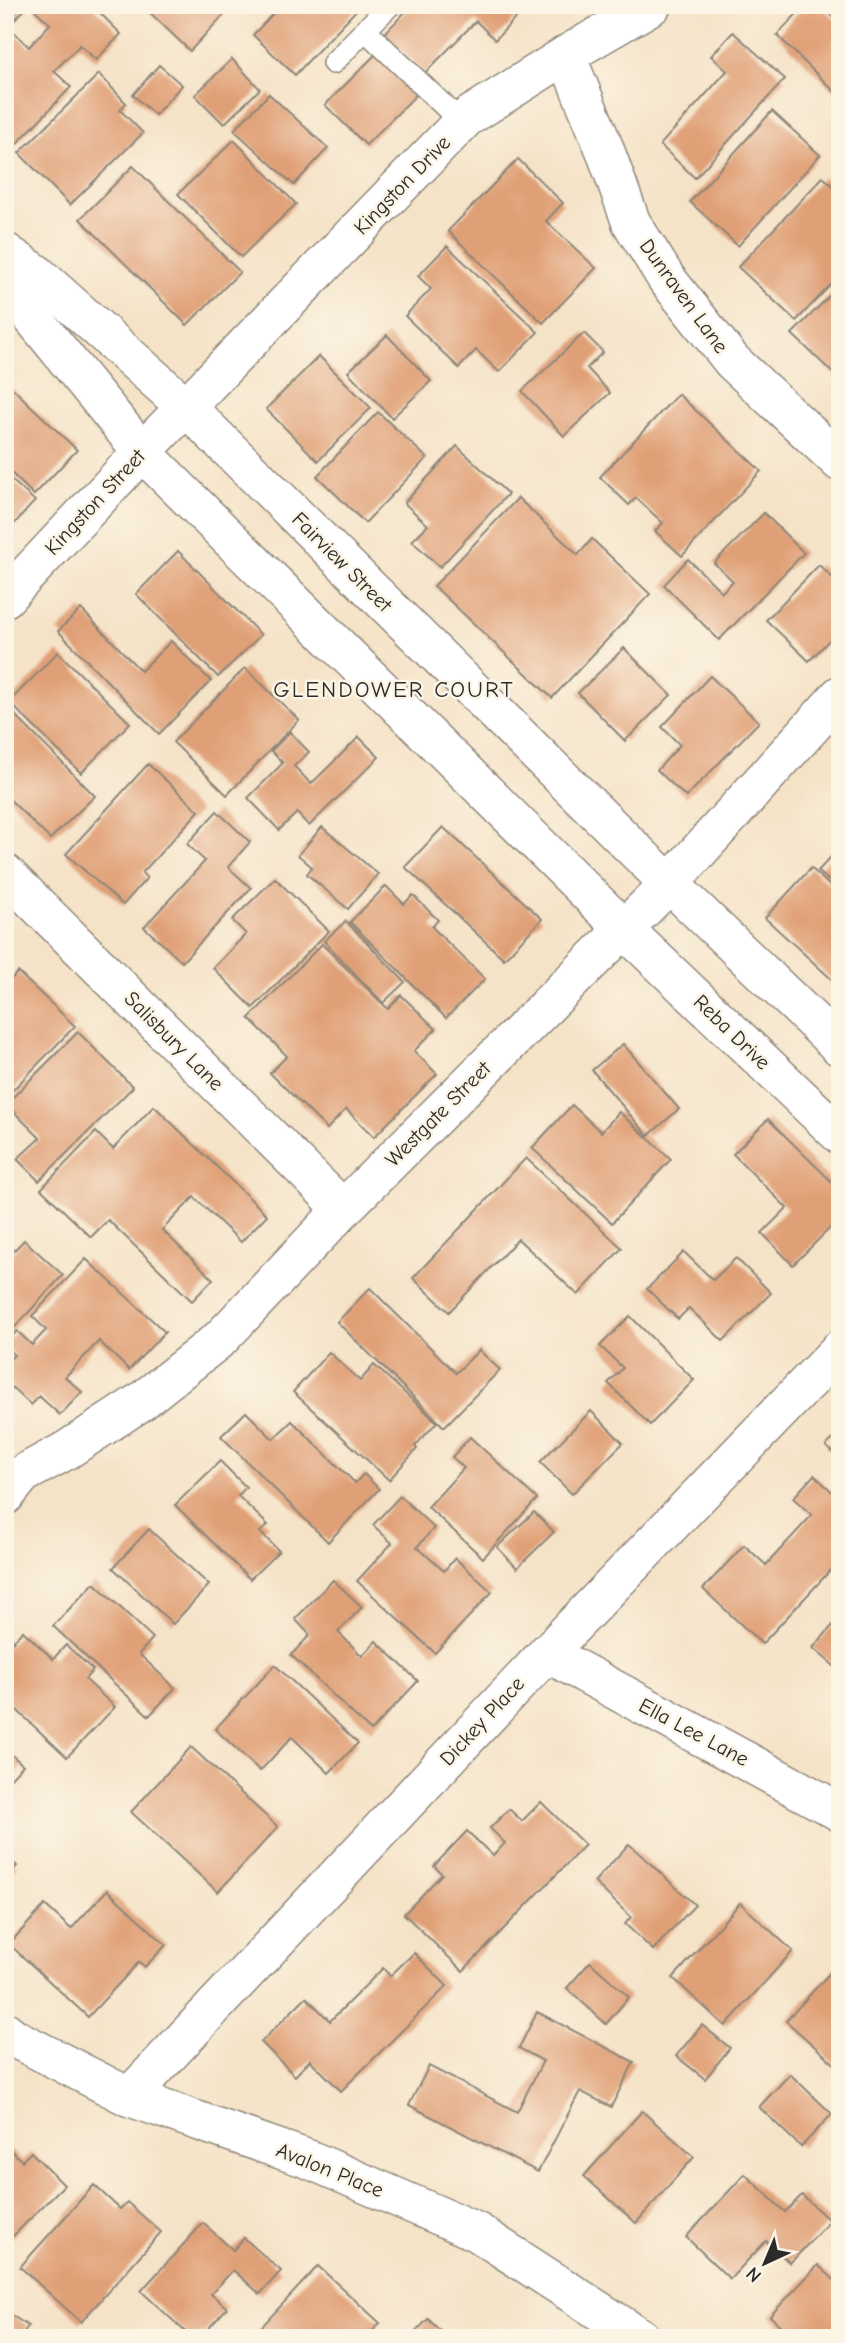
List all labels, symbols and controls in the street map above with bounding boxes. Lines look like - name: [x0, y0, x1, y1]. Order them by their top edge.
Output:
- street label: Kingston Drive: [349, 131, 455, 239]
- street label: Dunraven Lane: [635, 234, 733, 358]
- street label: Kingston Street: [40, 443, 151, 560]
- street label: Fairview Street: [287, 507, 398, 618]
- district label: GLENDOWER COURT: [273, 676, 515, 703]
- street label: Salisbury Lane: [119, 986, 229, 1096]
- street label: Reba Drive: [689, 990, 775, 1074]
- street label: Westgate Street: [380, 1056, 496, 1172]
- street label: Dickey Place: [435, 1672, 529, 1770]
- street label: Ella Lee Lane: [635, 1693, 753, 1771]
- street label: Avalon Place: [273, 2138, 387, 2202]
- north arrow: [730, 2228, 800, 2298]
- text: N: [742, 2262, 766, 2287]

